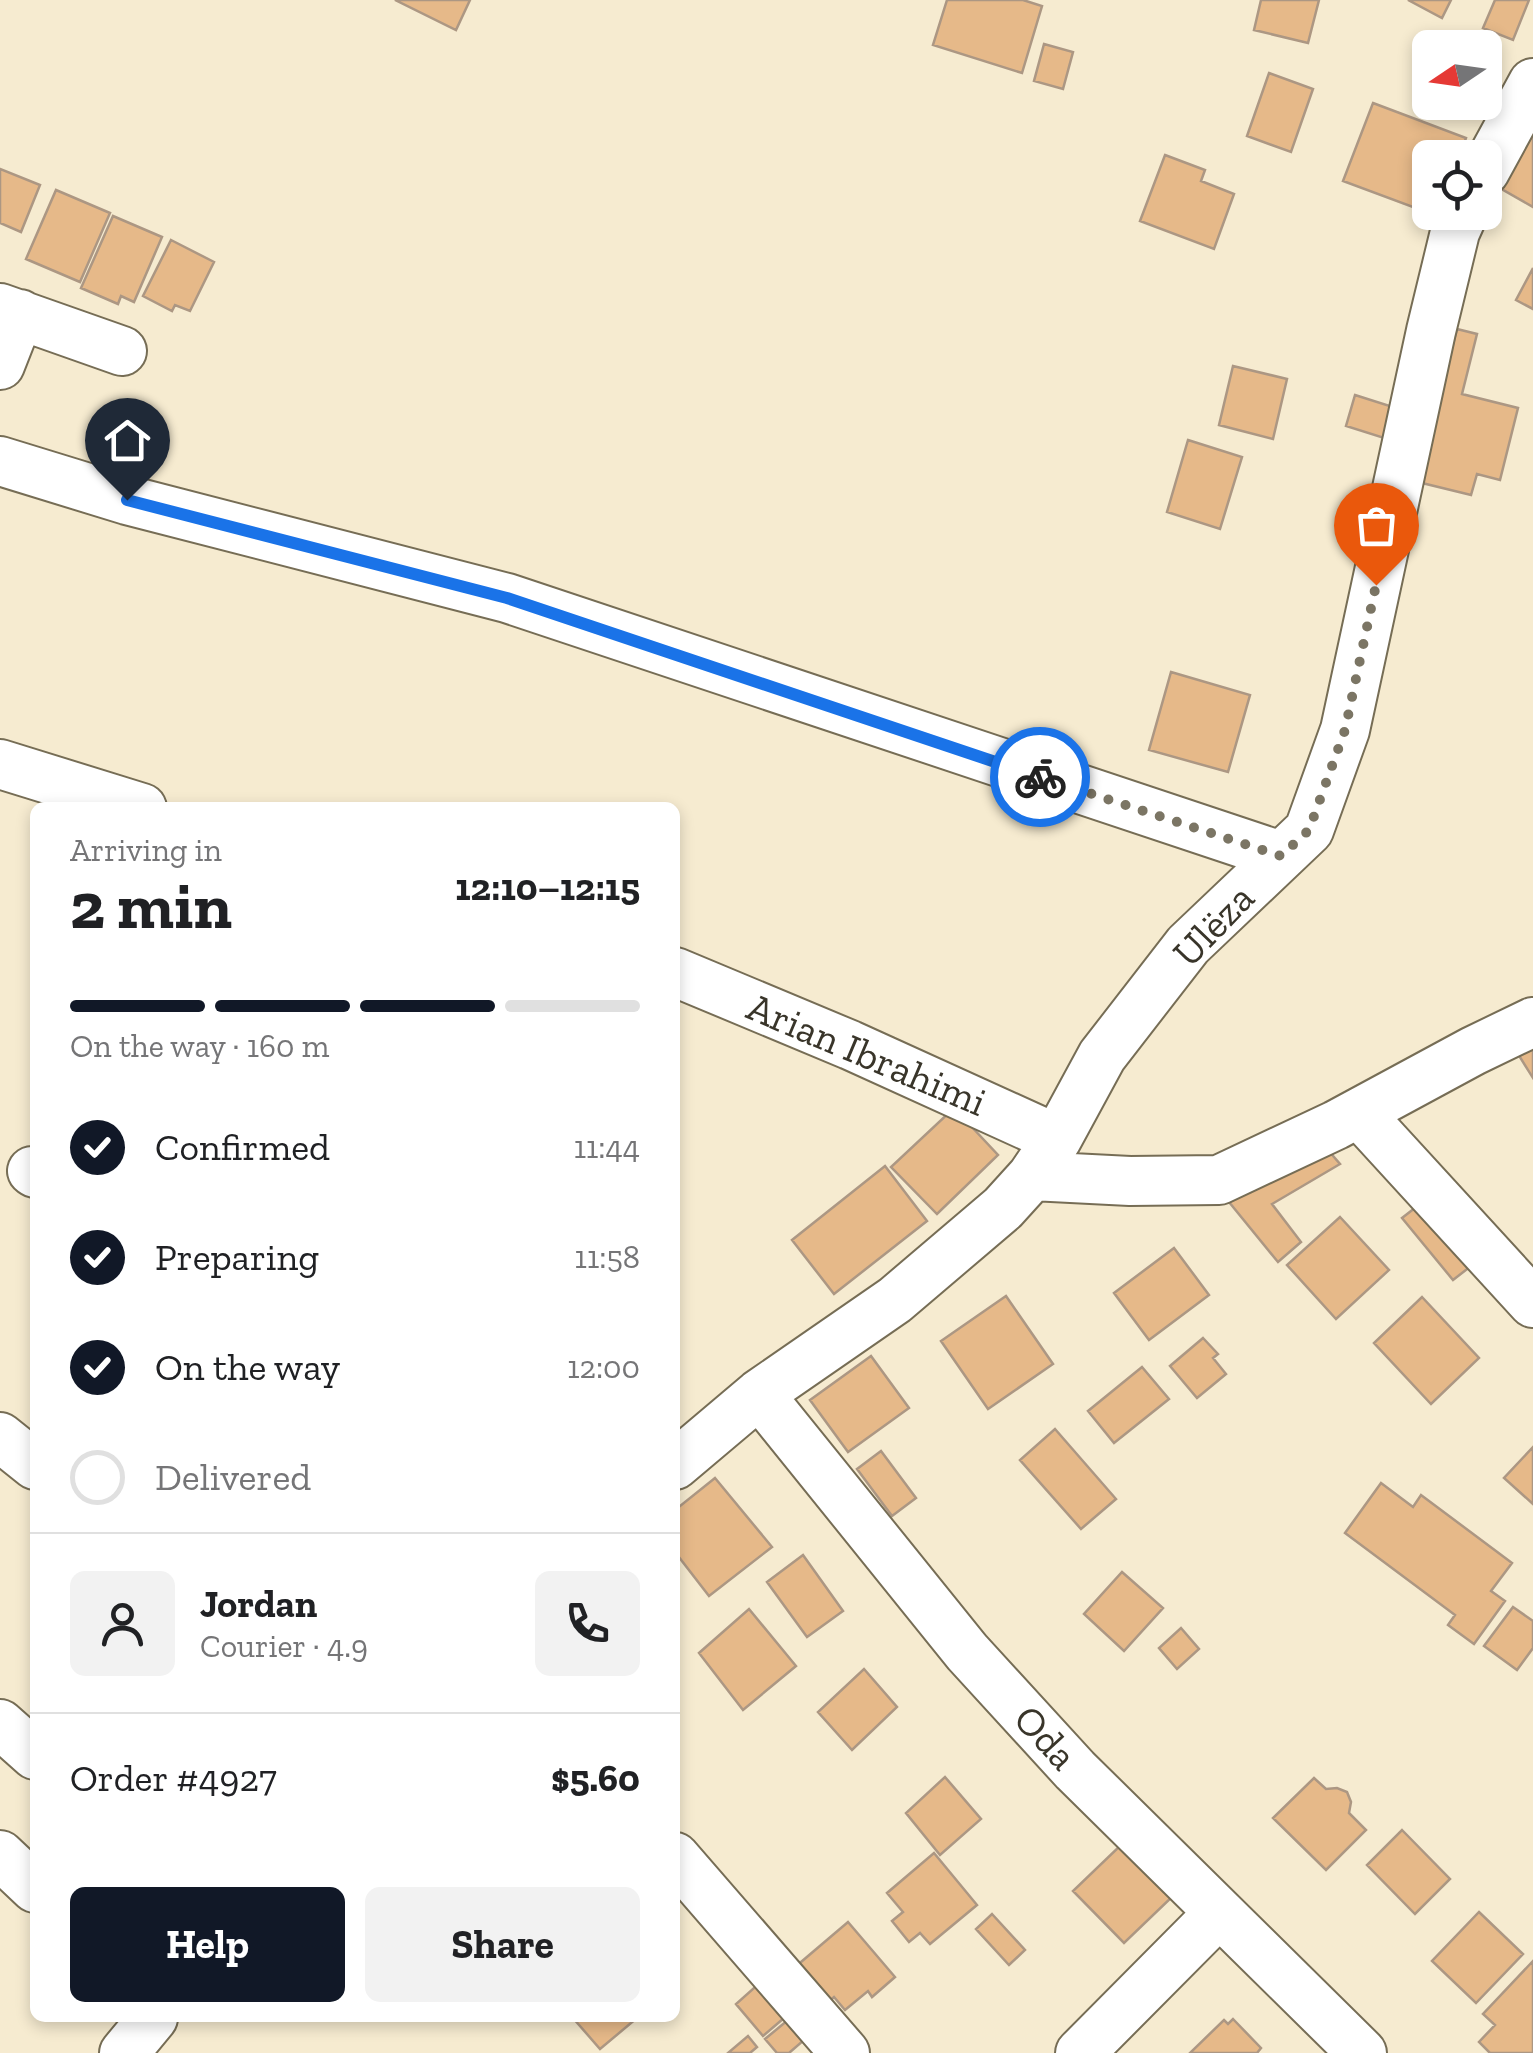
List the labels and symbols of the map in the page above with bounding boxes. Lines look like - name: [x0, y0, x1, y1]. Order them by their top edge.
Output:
- north arrow: [1412, 30, 1502, 120]
- pin: [85, 398, 170, 501]
- pin: [1334, 483, 1419, 586]
- courier: [990, 727, 1090, 827]
- street label: Ulëza: [1162, 874, 1264, 976]
- street label: Arian Ibrahimi: [740, 982, 994, 1126]
- street label: Oda: [1004, 1695, 1088, 1779]

